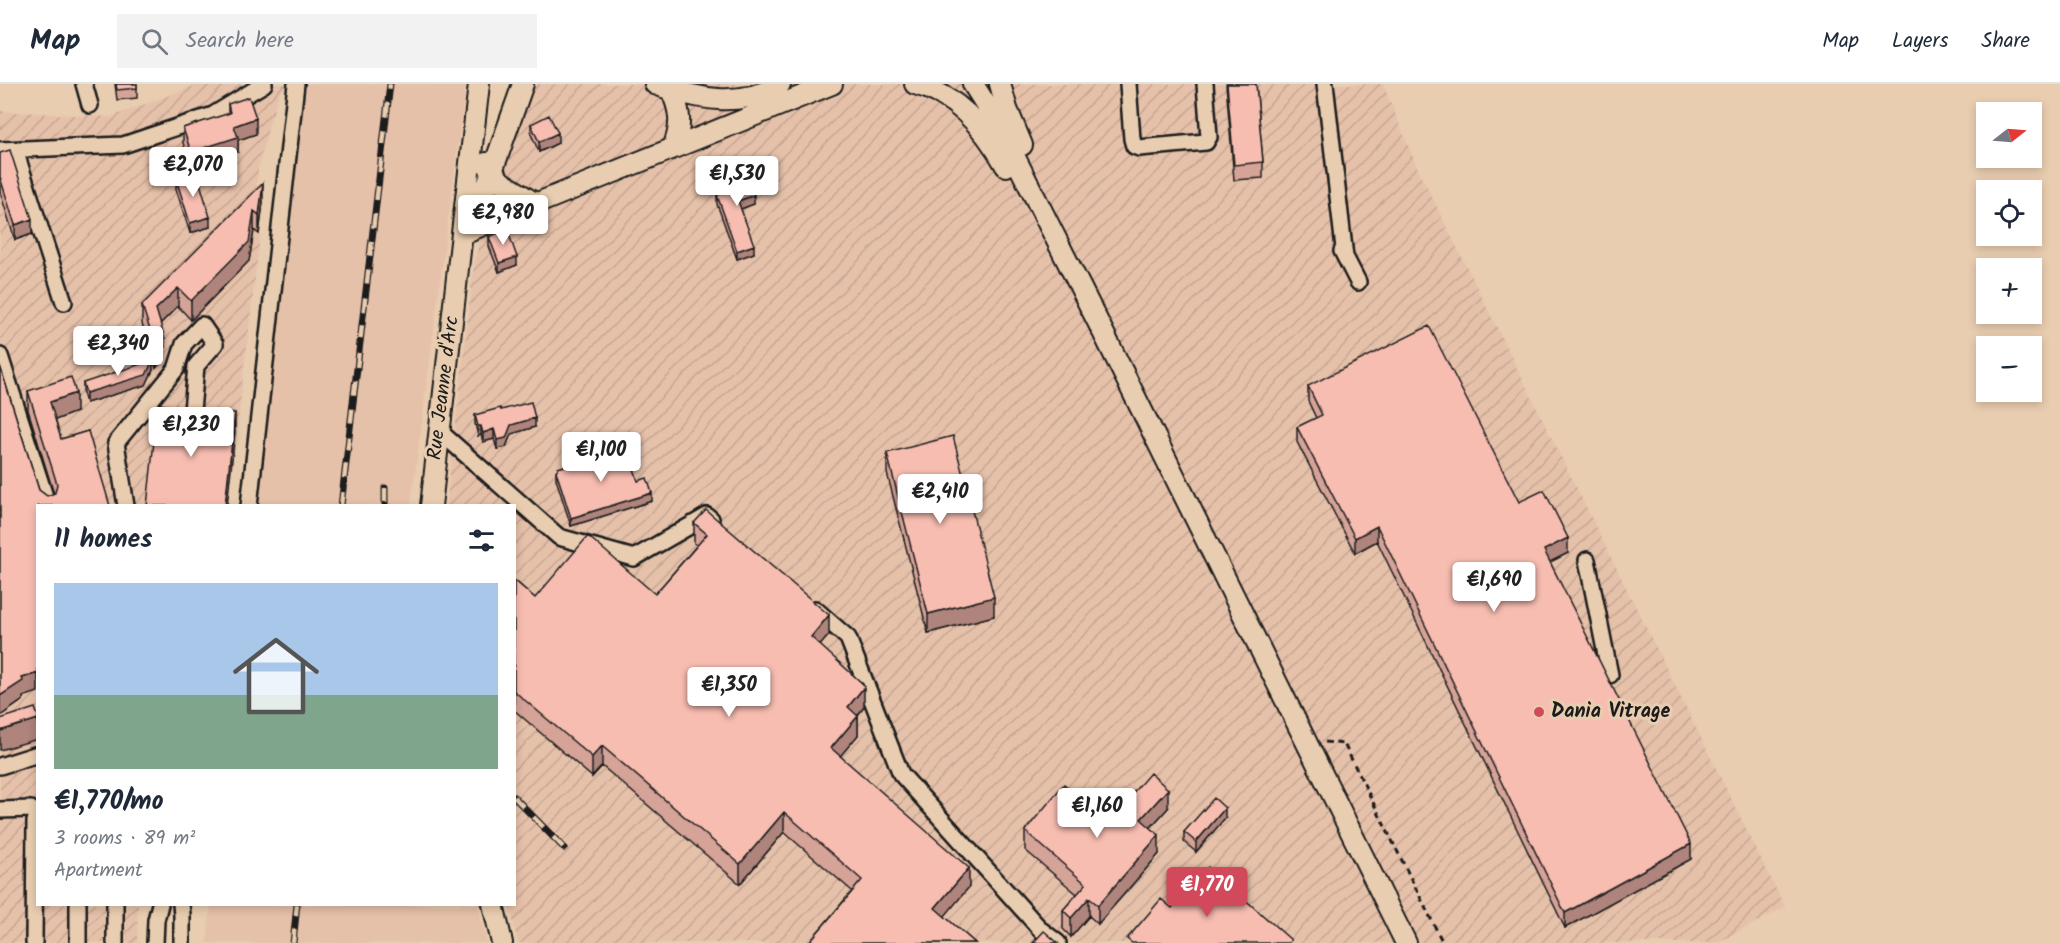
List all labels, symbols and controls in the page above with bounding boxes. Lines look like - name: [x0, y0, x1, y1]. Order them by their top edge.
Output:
- search box: [117, 14, 537, 68]
- text: Map: [30, 19, 81, 64]
- text: Search here: [186, 24, 294, 59]
- icon: search: [138, 25, 171, 58]
- text: Map: [1822, 25, 1859, 58]
- text: Layers: [1892, 25, 1948, 58]
- text: Share: [1981, 25, 2030, 58]
- north arrow: [1976, 102, 2042, 168]
- map controls: [1976, 102, 2042, 402]
- pin: €2,070: [144, 147, 242, 198]
- text: €2,070: [163, 150, 223, 182]
- pin: €1,530: [688, 156, 786, 207]
- text: €1,530: [709, 159, 765, 191]
- button: locate: [1976, 180, 2042, 246]
- pin: €2,980: [454, 195, 552, 246]
- text: €2,980: [472, 198, 534, 230]
- button: +: [1976, 258, 2042, 324]
- street label: Rue Jeanne d'Arc: [419, 314, 469, 462]
- pin: €2,340: [69, 326, 167, 377]
- text: €2,340: [87, 329, 149, 361]
- button: −: [1976, 336, 2042, 402]
- pin: €1,230: [142, 407, 240, 458]
- text: €1,230: [163, 410, 219, 442]
- pin: €1,100: [552, 432, 650, 483]
- text: €1,100: [576, 435, 626, 467]
- pin: €2,410: [891, 474, 989, 525]
- text: €2,410: [912, 477, 968, 509]
- text: 11 homes: [54, 519, 152, 561]
- icon: filters: [465, 524, 498, 557]
- pin: €1,690: [1445, 562, 1543, 613]
- text: €1,690: [1466, 565, 1522, 597]
- icon: home: [222, 622, 330, 730]
- pin: €1,350: [680, 667, 778, 718]
- text: €1,350: [701, 670, 757, 702]
- place label: Dania Vitrage: [1551, 696, 1671, 728]
- marker: Dania Vitrage: [1532, 705, 1546, 719]
- text: €1,770/mo: [54, 781, 164, 823]
- pin: €1,160: [1048, 788, 1146, 839]
- text: €1,160: [1071, 791, 1123, 823]
- text: 3 rooms · 89 m²: [54, 823, 195, 855]
- text: Apartment: [54, 855, 143, 887]
- pin: €1,770: [1158, 867, 1256, 918]
- text: €1,770: [1180, 870, 1234, 902]

